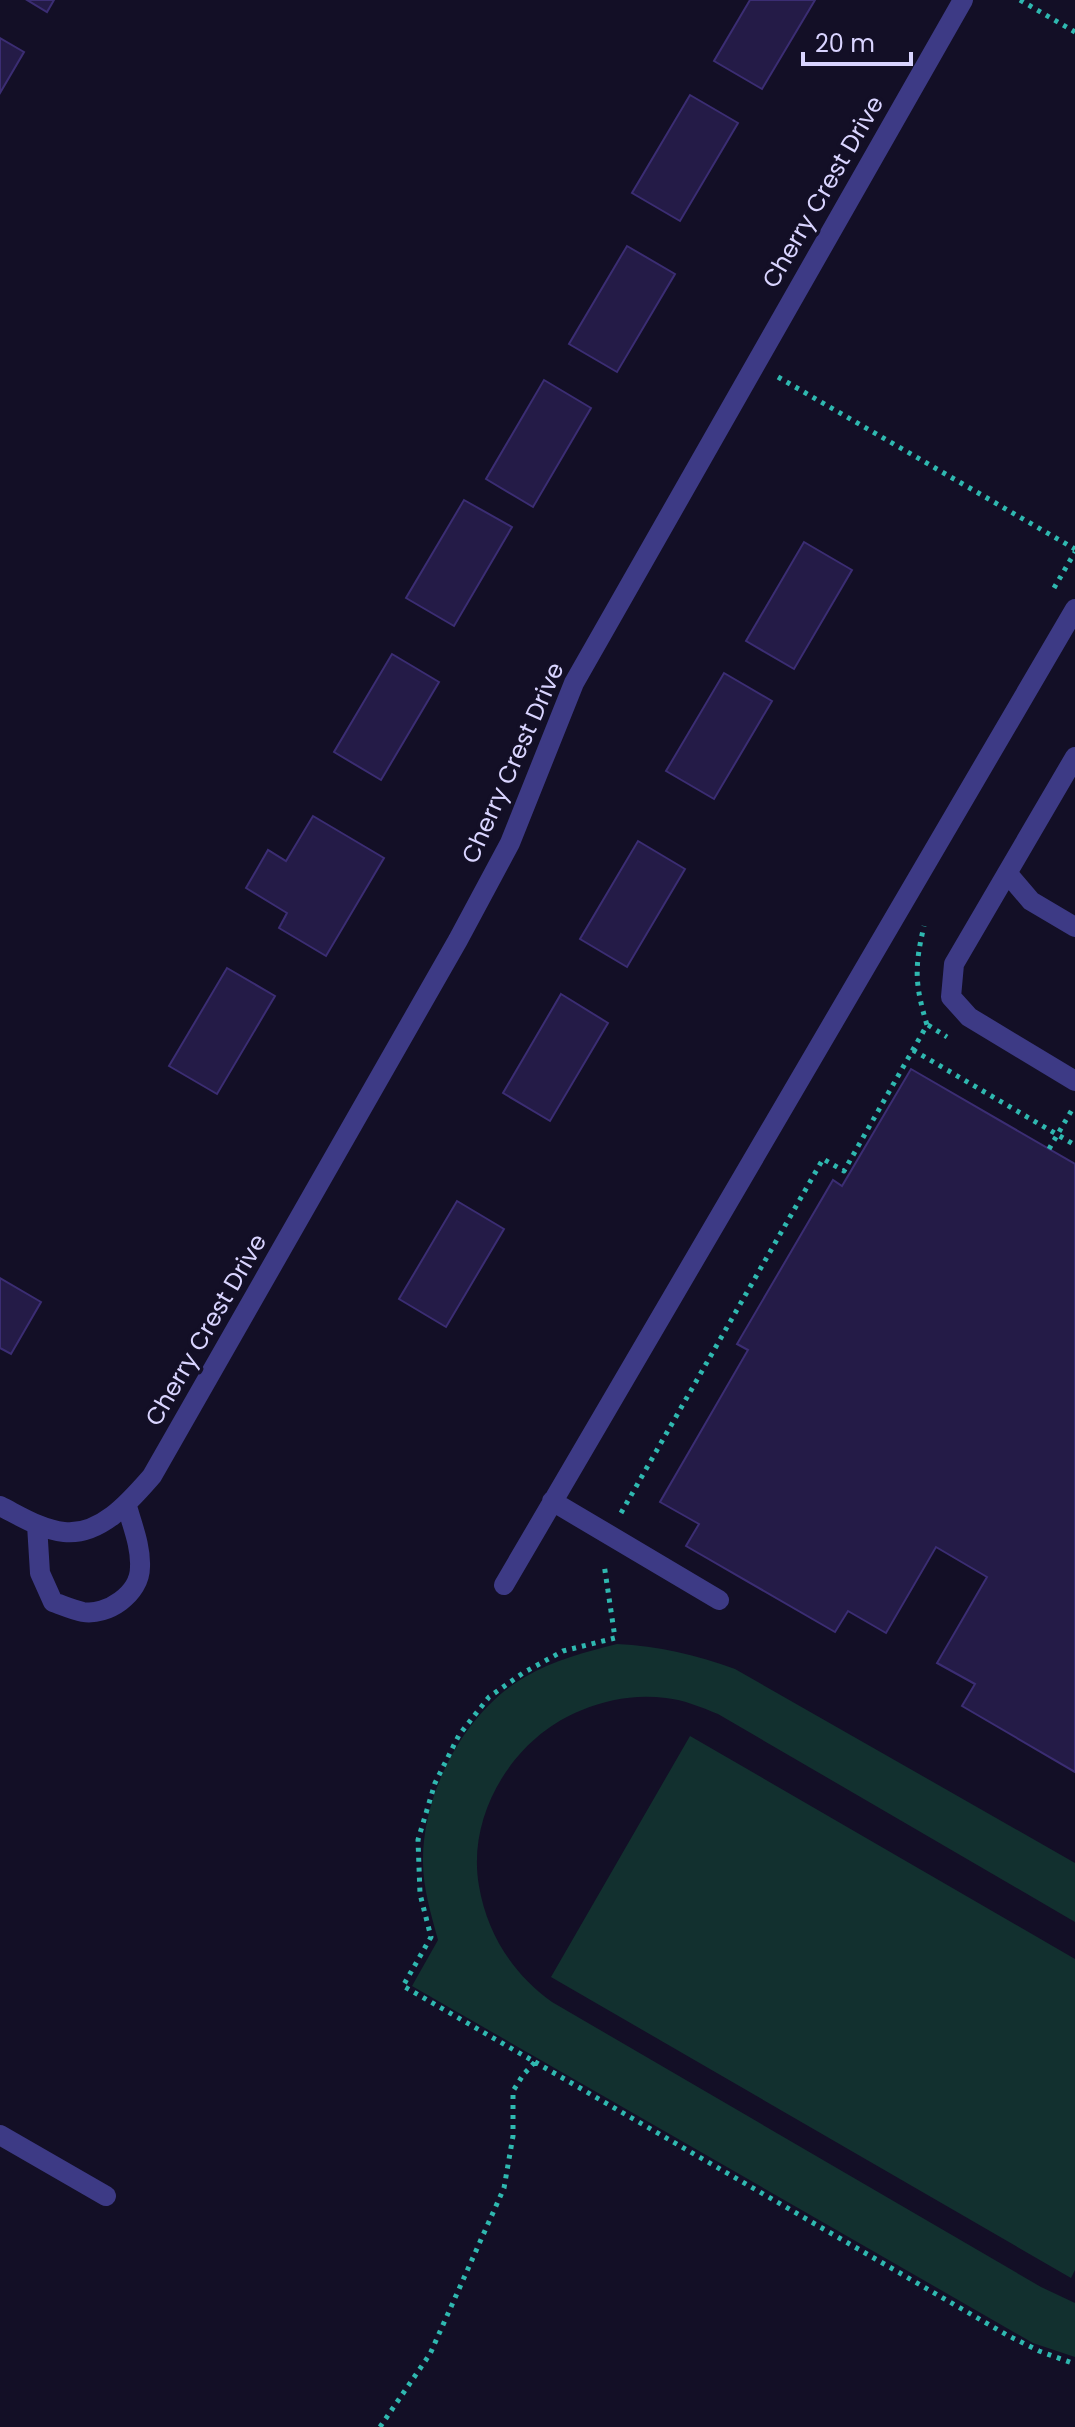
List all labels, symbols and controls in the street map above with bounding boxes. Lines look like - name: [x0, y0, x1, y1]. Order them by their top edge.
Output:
- scale bar: [803, 16, 911, 66]
- text: 20 m: [815, 27, 875, 60]
- street label: Cherry Crest Drive: [754, 90, 891, 294]
- street label: Cherry Crest Drive: [453, 657, 572, 869]
- street label: Cherry Crest Drive: [137, 1228, 274, 1432]

